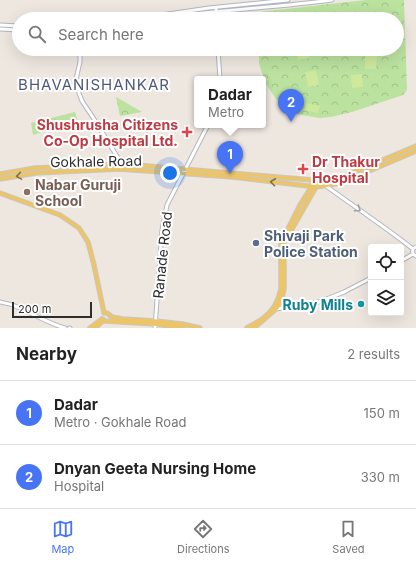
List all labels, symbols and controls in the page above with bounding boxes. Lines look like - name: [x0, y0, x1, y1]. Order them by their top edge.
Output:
- search box: [12, 12, 404, 56]
- icon: search: [26, 23, 48, 45]
- text: Search here: [58, 25, 144, 44]
- district label: BHAVANISHANKAR: [18, 75, 170, 94]
- popup: [194, 76, 266, 128]
- text: Dadar: [208, 85, 252, 104]
- pin: 2: [278, 89, 304, 122]
- text: Metro: [208, 104, 244, 120]
- place label: Shushrusha Citizens Co-Op Hospital Ltd.: [37, 116, 178, 149]
- marker: Shushrusha Citizens Co-Op Hospital Ltd.: [181, 126, 193, 138]
- pin: 1: [217, 141, 243, 174]
- street label: Gokhale Road: [50, 152, 142, 170]
- place label: Dr Thakur Hospital: [312, 153, 380, 186]
- your location: [160, 163, 180, 183]
- marker: Dr Thakur Hospital: [297, 163, 309, 175]
- one-way arrow: [16, 171, 22, 179]
- place label: Nabar Guruji School: [35, 176, 121, 209]
- one-way arrow: [270, 178, 276, 187]
- marker: Nabar Guruji School: [22, 187, 32, 197]
- one-way arrow: [353, 204, 360, 211]
- street label: Ranade Road: [149, 211, 175, 299]
- place label: Shivaji Park Police Station: [264, 227, 358, 260]
- marker: Shivaji Park Police Station: [251, 238, 261, 248]
- map controls: [368, 244, 404, 316]
- button: locate: [368, 244, 404, 280]
- button: layers: [368, 280, 404, 316]
- place label: Ruby Mills: [283, 296, 353, 313]
- marker: Ruby Mills: [356, 299, 366, 309]
- scale bar: [12, 300, 92, 319]
- text: 200 m: [18, 302, 51, 316]
- text: Nearby: [16, 344, 77, 364]
- text: 2 results: [347, 346, 400, 362]
- text: Dadar: [54, 395, 98, 414]
- text: 1: [26, 405, 32, 421]
- text: 150 m: [364, 405, 400, 421]
- text: Metro · Gokhale Road: [54, 414, 186, 430]
- text: Dnyan Geeta Nursing Home: [54, 459, 256, 478]
- text: 2: [25, 469, 33, 485]
- text: 330 m: [361, 469, 400, 485]
- text: Hospital: [54, 478, 104, 494]
- tab: Map: [51, 518, 74, 556]
- tab: Directions: [177, 518, 230, 556]
- tab: Saved: [332, 518, 365, 556]

